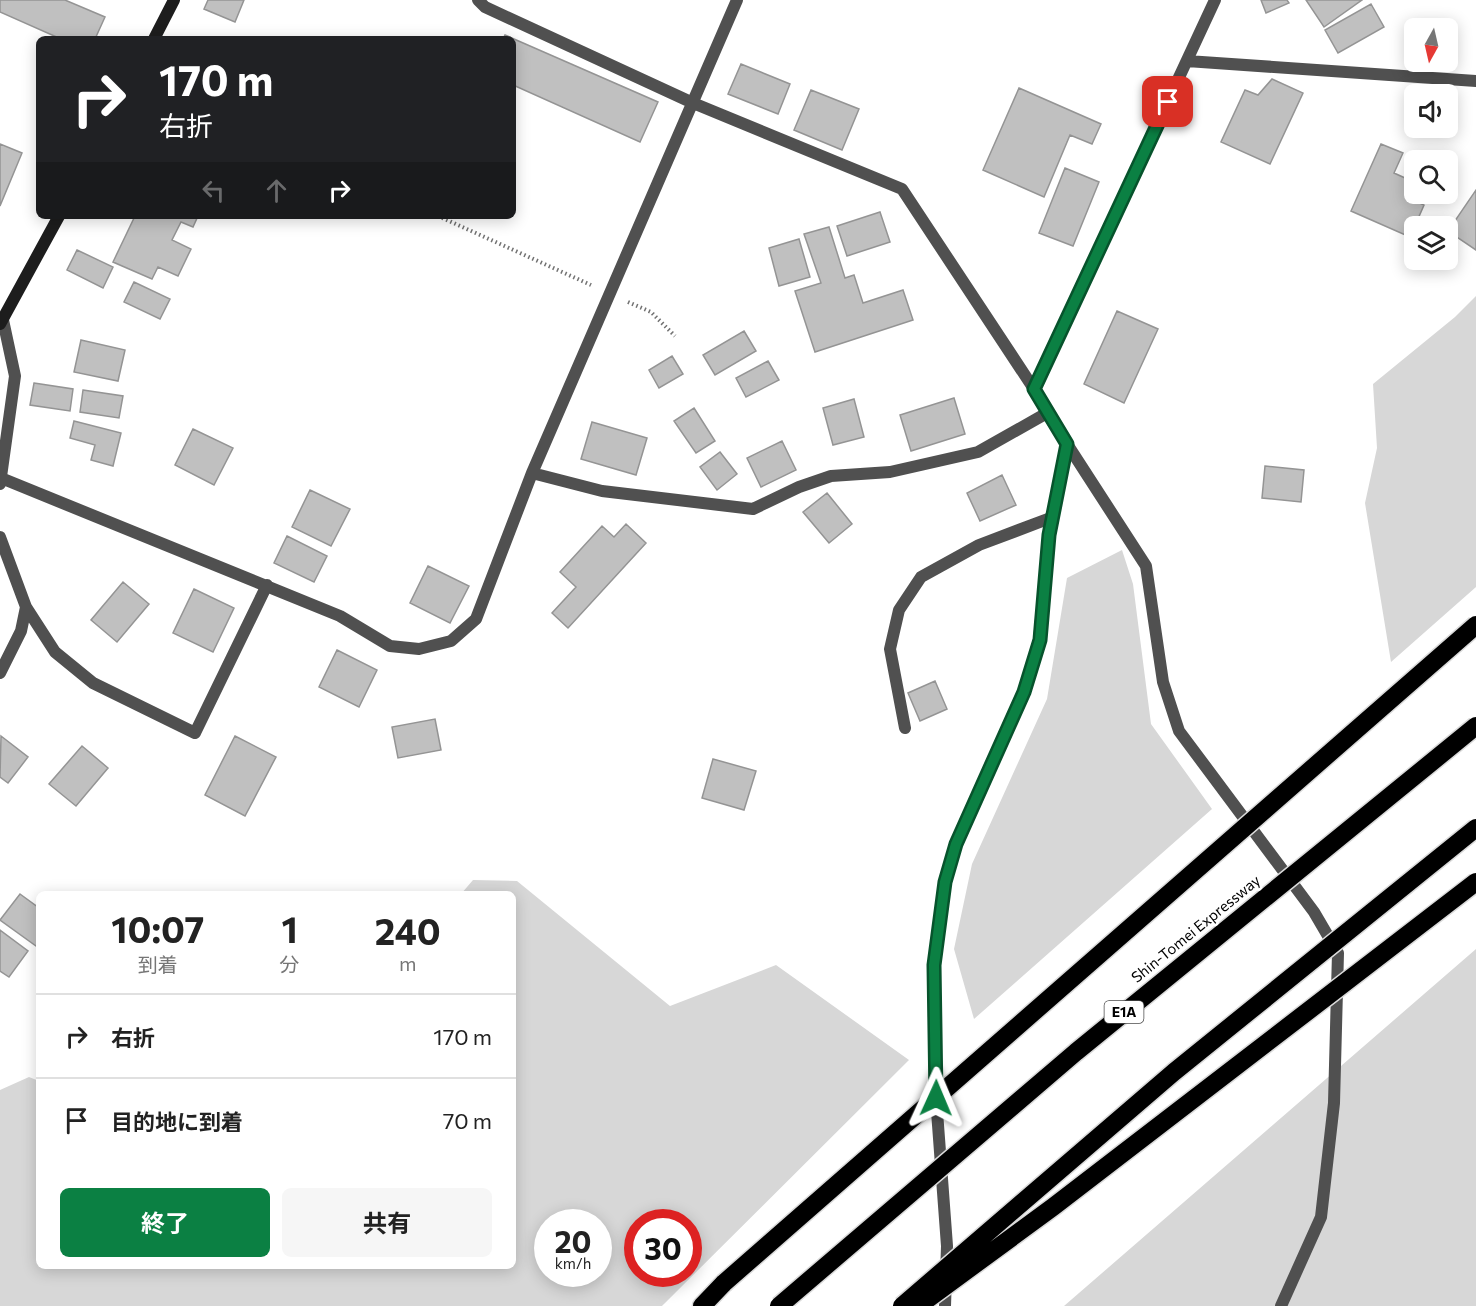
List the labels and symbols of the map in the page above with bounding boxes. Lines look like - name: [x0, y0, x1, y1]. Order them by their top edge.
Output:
- north arrow: [1404, 18, 1458, 72]
- pin: [1142, 76, 1193, 127]
- street label: Shin-Tomei Expressway: [1127, 871, 1264, 986]
- road number: E1A: [1104, 1001, 1144, 1023]
- position arrow: [904, 1066, 968, 1130]
- speed limit sign: 30: [624, 1209, 702, 1287]

